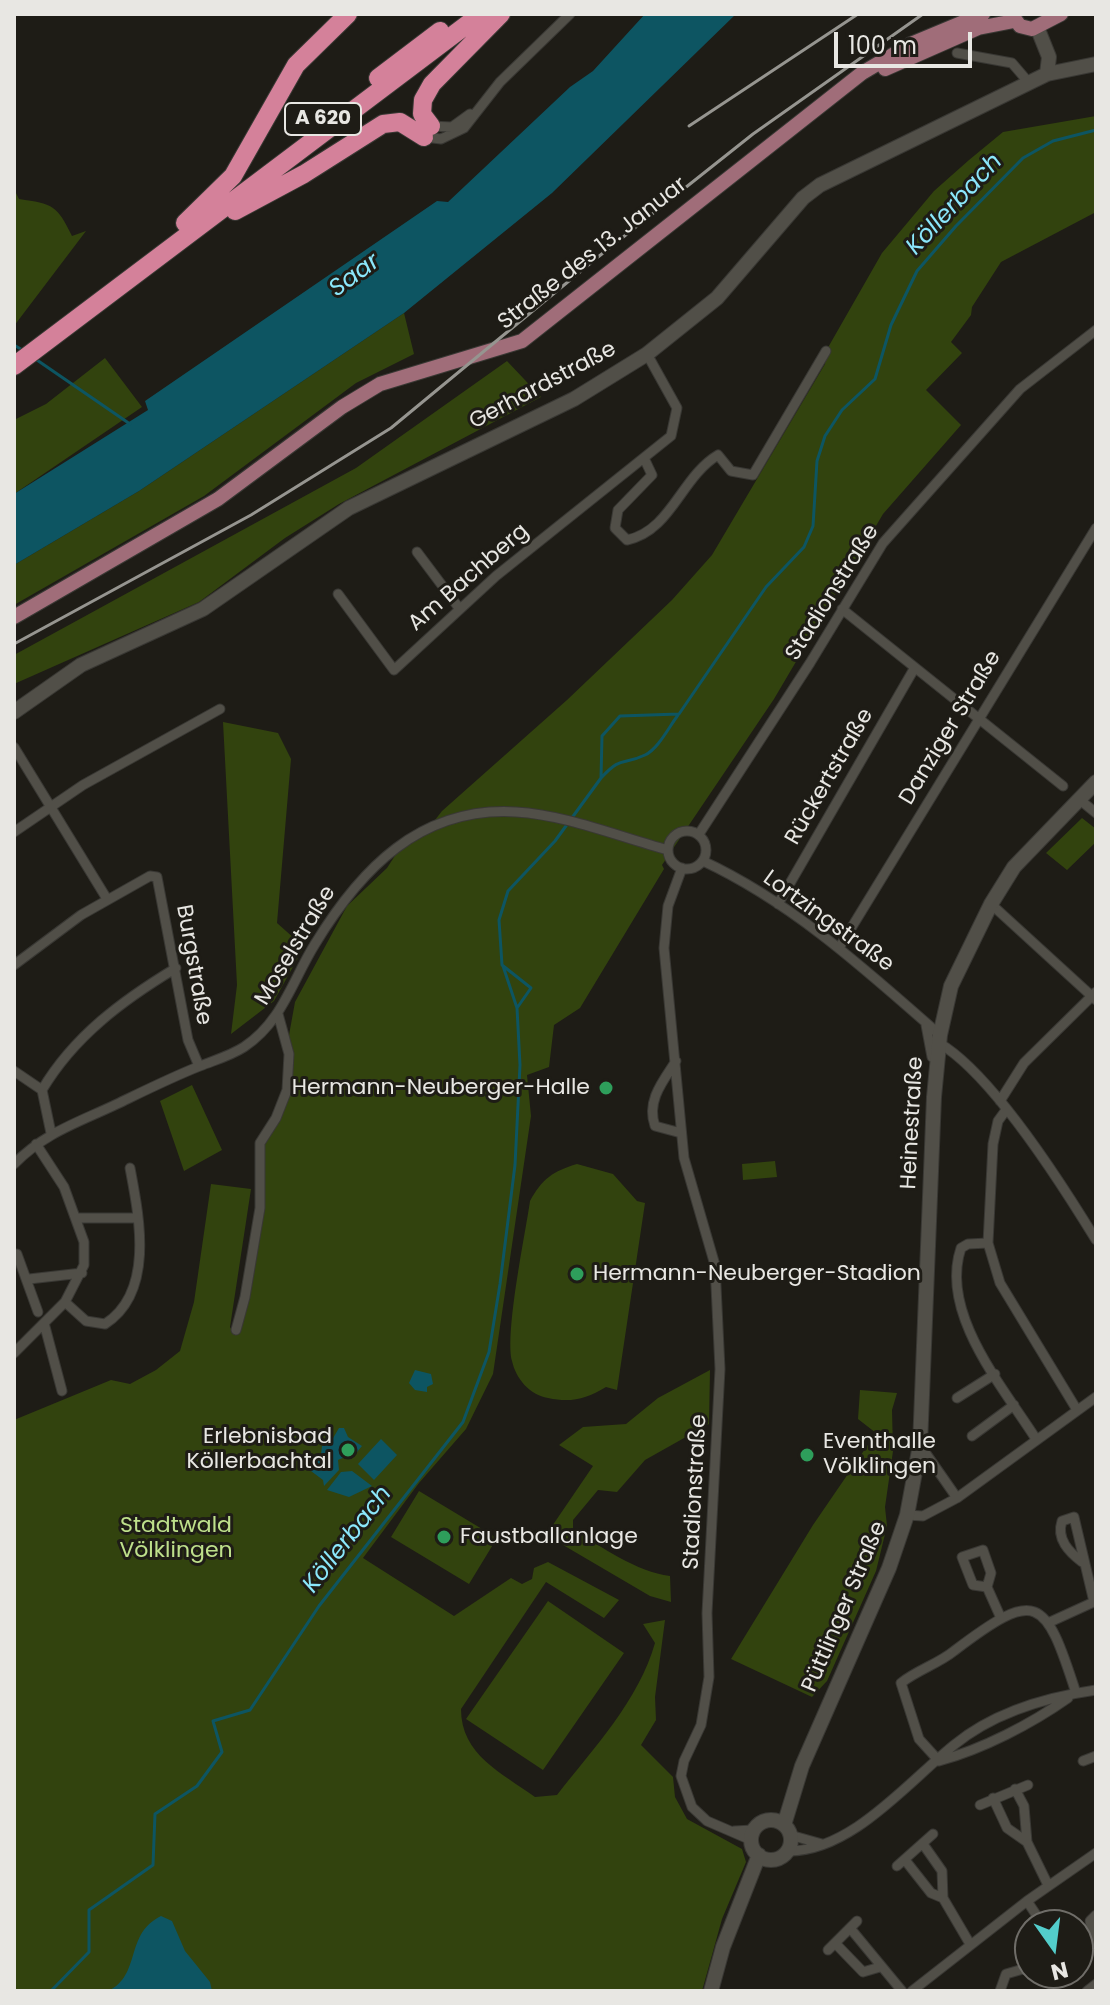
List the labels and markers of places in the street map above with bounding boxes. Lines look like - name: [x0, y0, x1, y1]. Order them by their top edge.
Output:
- place label: Hermann-Neuberger-Halle: [292, 1075, 590, 1101]
- marker: Hermann-Neuberger-Halle: [597, 1079, 615, 1097]
- place label: Hermann-Neuberger-Stadion: [593, 1261, 921, 1287]
- marker: Hermann-Neuberger-Stadion: [568, 1265, 586, 1283]
- place label: Erlebnisbad Köllerbachtal: [187, 1424, 332, 1476]
- place label: Eventhalle Völklingen: [823, 1429, 936, 1480]
- marker: Erlebnisbad Köllerbachtal: [339, 1441, 357, 1459]
- marker: Eventhalle Völklingen: [798, 1446, 816, 1464]
- place label: Faustballanlage: [460, 1524, 638, 1550]
- marker: Faustballanlage: [435, 1528, 453, 1546]

